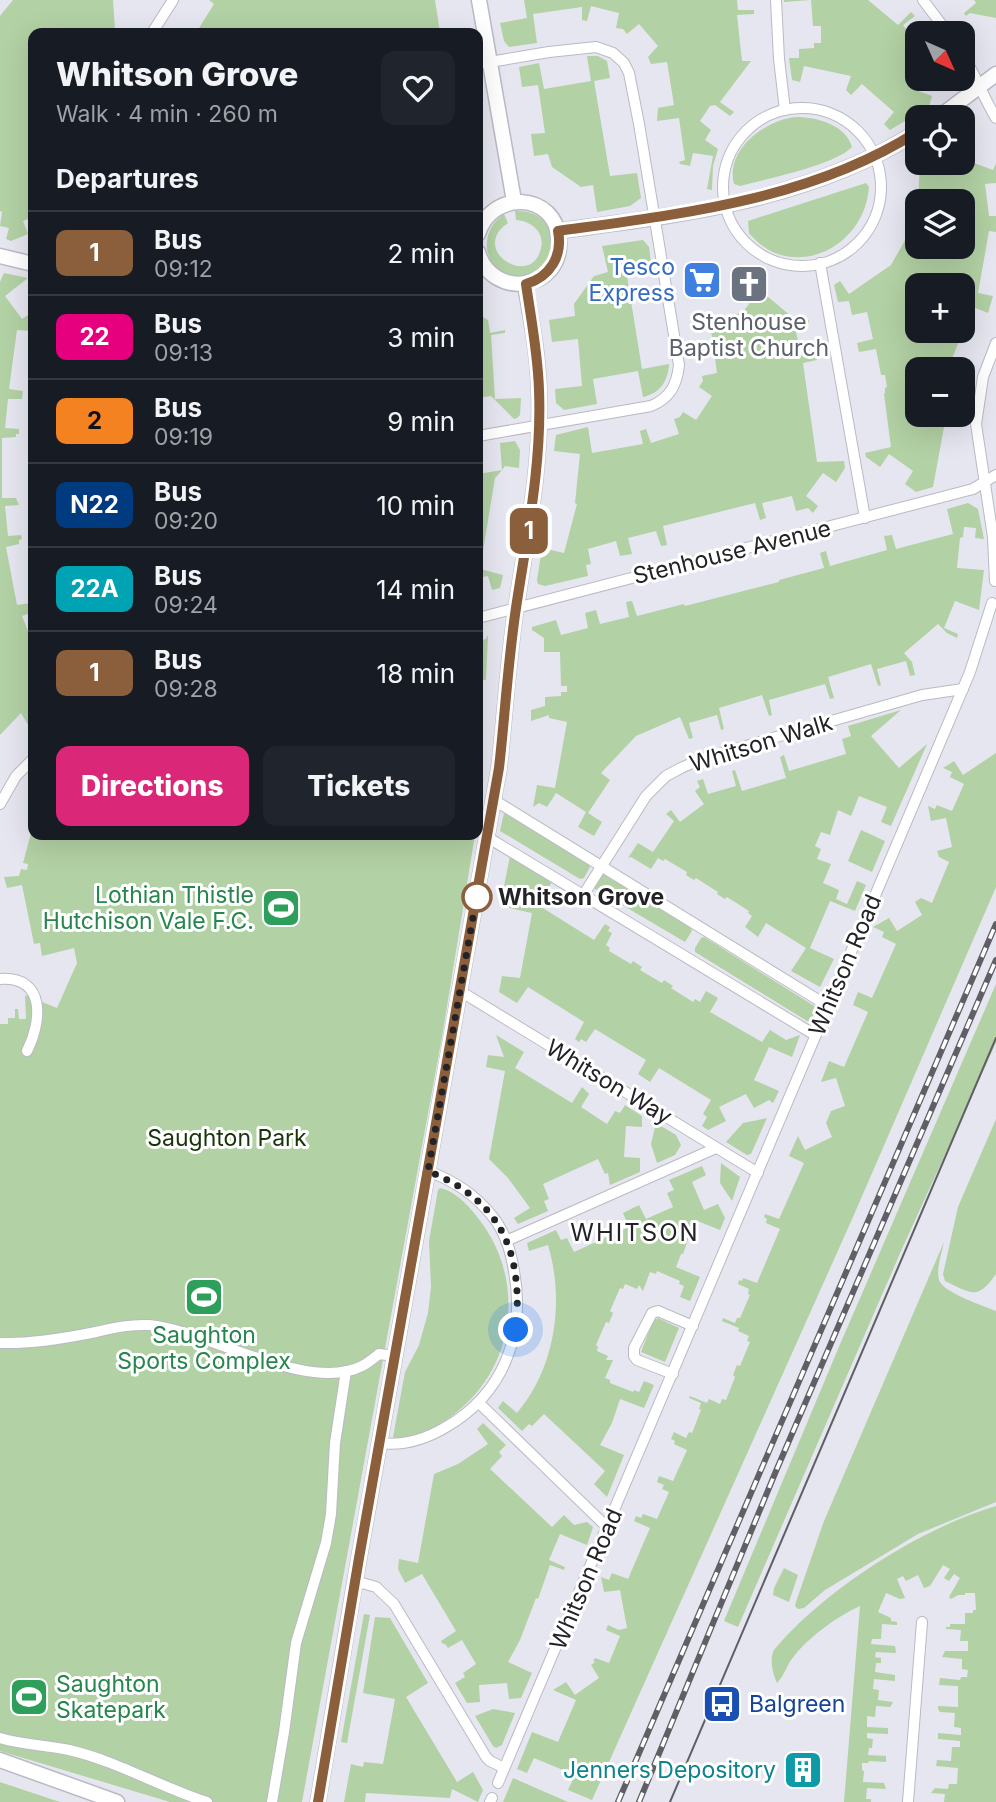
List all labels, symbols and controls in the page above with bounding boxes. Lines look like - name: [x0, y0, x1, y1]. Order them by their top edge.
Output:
- north arrow: [905, 21, 975, 91]
- map controls: [905, 21, 975, 427]
- button: heart: [381, 51, 455, 125]
- text: Whitson Grove: [56, 54, 298, 94]
- text: Walk · 4 min · 260 m: [56, 100, 278, 128]
- button: locate: [905, 105, 975, 175]
- text: Departures: [56, 163, 199, 194]
- button: layers: [905, 189, 975, 259]
- text: Bus: [154, 224, 202, 255]
- text: 1: [89, 238, 100, 267]
- text: 2 min: [387, 238, 455, 269]
- place label: Tesco Express: [589, 253, 675, 307]
- text: 09:12: [154, 255, 213, 283]
- supermarket icon: Tesco Express: [681, 259, 723, 301]
- church icon: Stenhouse Baptist Church: [728, 263, 770, 305]
- button: +: [905, 273, 975, 343]
- text: Bus: [154, 308, 202, 339]
- place label: Stenhouse Baptist Church: [669, 308, 829, 362]
- text: 22: [79, 322, 110, 351]
- text: 3 min: [387, 322, 455, 353]
- text: 09:13: [154, 339, 213, 367]
- button: −: [905, 357, 975, 427]
- text: Bus: [154, 392, 202, 423]
- text: 2: [87, 406, 102, 435]
- text: 9 min: [387, 406, 455, 437]
- text: 09:19: [154, 423, 213, 451]
- text: Bus: [154, 476, 202, 507]
- text: N22: [70, 490, 119, 519]
- text: 10 min: [376, 490, 455, 521]
- text: 09:20: [154, 507, 218, 535]
- line badge: 1: [506, 508, 552, 554]
- street label: Stenhouse Avenue: [630, 514, 834, 590]
- text: 1: [524, 516, 534, 545]
- text: Bus: [154, 560, 202, 591]
- text: 22A: [70, 574, 119, 603]
- text: 14 min: [376, 574, 455, 605]
- text: 09:24: [154, 591, 218, 619]
- text: Bus: [154, 644, 202, 675]
- text: 1: [89, 658, 100, 687]
- text: 18 min: [377, 658, 455, 689]
- text: 09:28: [154, 675, 218, 703]
- street label: Whitson Walk: [686, 708, 836, 778]
- button: Directions: [56, 746, 249, 826]
- button: Tickets: [263, 746, 455, 826]
- place label: Lothian Thistle Hutchison Vale F.C.: [43, 881, 254, 935]
- marker: Whitson Grove: [462, 882, 492, 912]
- place label: Whitson Grove: [498, 883, 664, 911]
- sports icon: Lothian Thistle Hutchison Vale F.C.: [260, 887, 302, 929]
- street label: Whitson Road: [803, 890, 887, 1040]
- street label: Whitson Way: [541, 1033, 677, 1131]
- park label: Saughton Park: [147, 1124, 307, 1152]
- district label: WHITSON: [570, 1218, 700, 1247]
- sports icon: Saughton Sports Complex: [183, 1276, 225, 1318]
- your location: [498, 1312, 533, 1347]
- place label: Saughton Sports Complex: [117, 1321, 291, 1375]
- street label: Whitson Road: [544, 1504, 628, 1654]
- place label: Saughton Skatepark: [56, 1670, 166, 1724]
- sports icon: Saughton Skatepark: [8, 1676, 50, 1718]
- bus stop icon: Balgreen: [701, 1683, 743, 1725]
- place label: Balgreen: [749, 1690, 845, 1718]
- building icon: Jenners Depository: [782, 1749, 824, 1791]
- place label: Jenners Depository: [563, 1756, 776, 1784]

